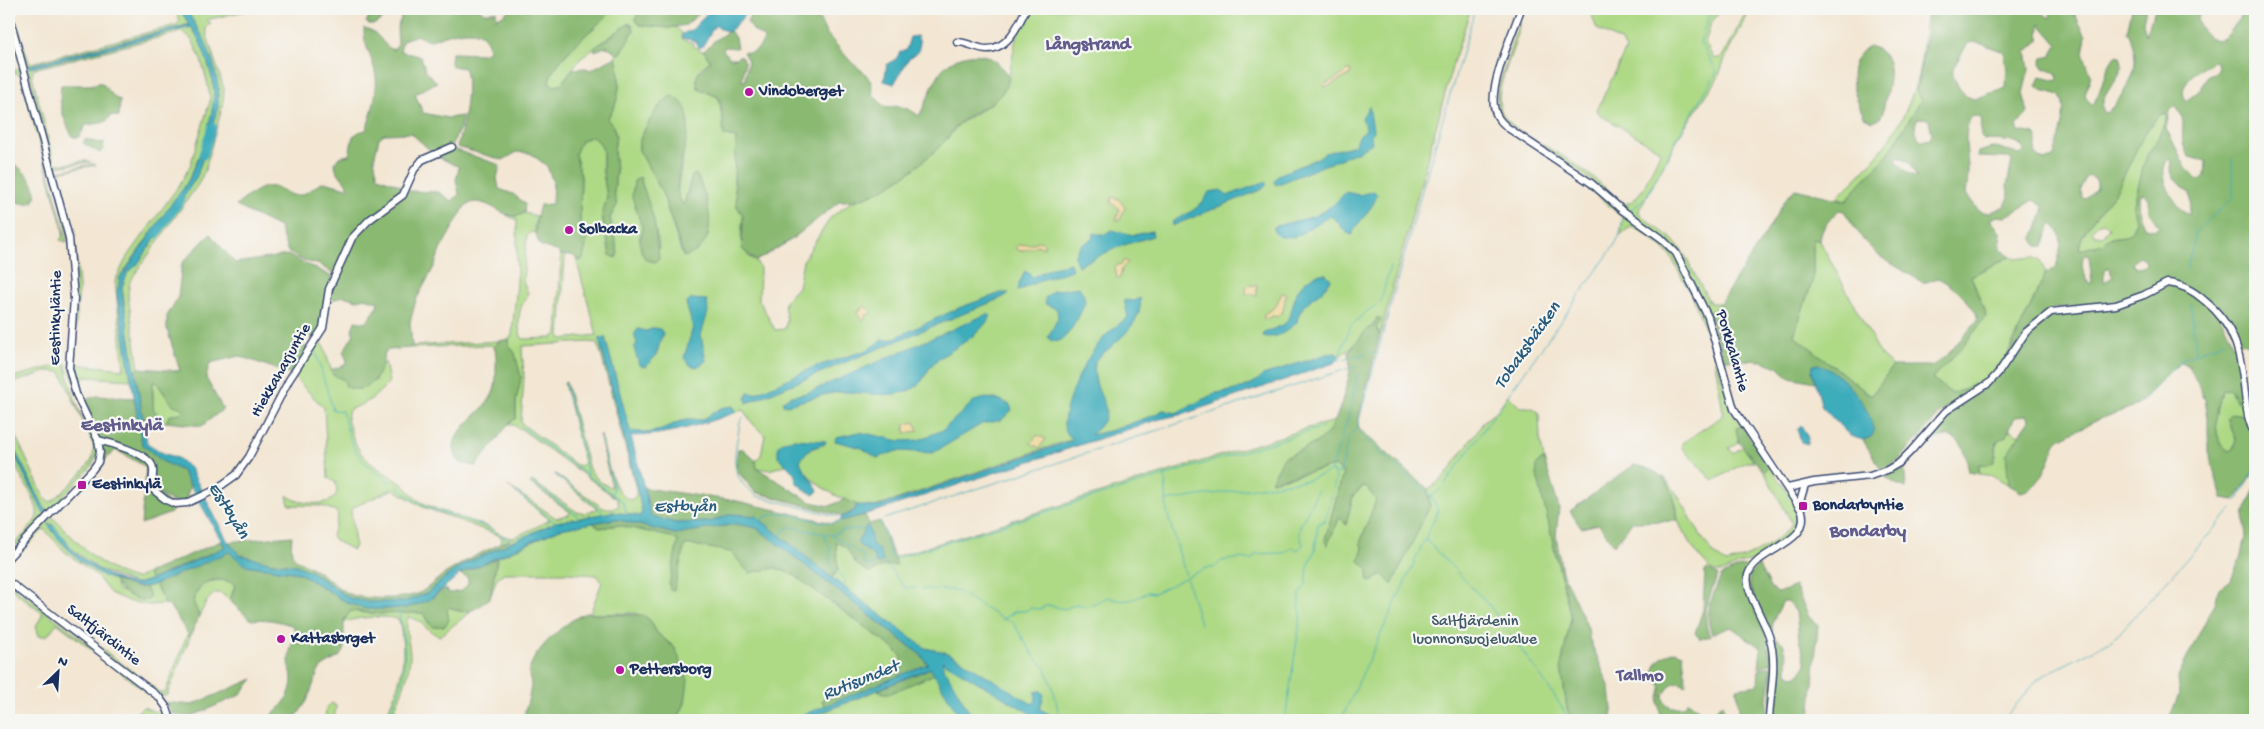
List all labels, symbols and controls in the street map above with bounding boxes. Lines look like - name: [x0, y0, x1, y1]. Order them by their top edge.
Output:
- district label: Långstrand: [1046, 35, 1133, 56]
- place label: Vindoberget: [758, 83, 844, 102]
- marker: Vindoberget: [743, 86, 755, 98]
- place label: Solbacka: [579, 221, 638, 240]
- marker: Solbacka: [563, 224, 575, 236]
- street label: Eestinkyläntie: [47, 270, 67, 366]
- water label: Tobaksbäcken: [1490, 298, 1566, 394]
- street label: Porkkalantie: [1710, 307, 1752, 395]
- street label: Hiekkaharjuntie: [247, 320, 317, 421]
- district label: Eestinkylä: [81, 415, 164, 438]
- place label: Eestinkylä: [92, 476, 162, 495]
- marker: Eestinkylä: [76, 479, 88, 491]
- water label: Estbyån: [203, 479, 254, 543]
- water label: Estbyån: [654, 497, 716, 518]
- place label: Bondarbyntie: [1812, 497, 1904, 516]
- marker: Bondarbyntie: [1797, 500, 1809, 512]
- district label: Bondarby: [1829, 521, 1907, 544]
- street label: Saltfjärdintie: [62, 601, 145, 671]
- park label: Saltfjärdenin luonnonsuojelualue: [1413, 613, 1538, 650]
- place label: Kattasbrget: [290, 630, 376, 649]
- marker: Kattasbrget: [275, 633, 287, 645]
- north arrow: [32, 646, 82, 696]
- text: N: [55, 653, 70, 672]
- water label: Rutisundet: [820, 655, 905, 706]
- place label: Pettersborg: [629, 661, 711, 680]
- marker: Pettersborg: [614, 664, 626, 676]
- district label: Tallmo: [1615, 666, 1664, 687]

